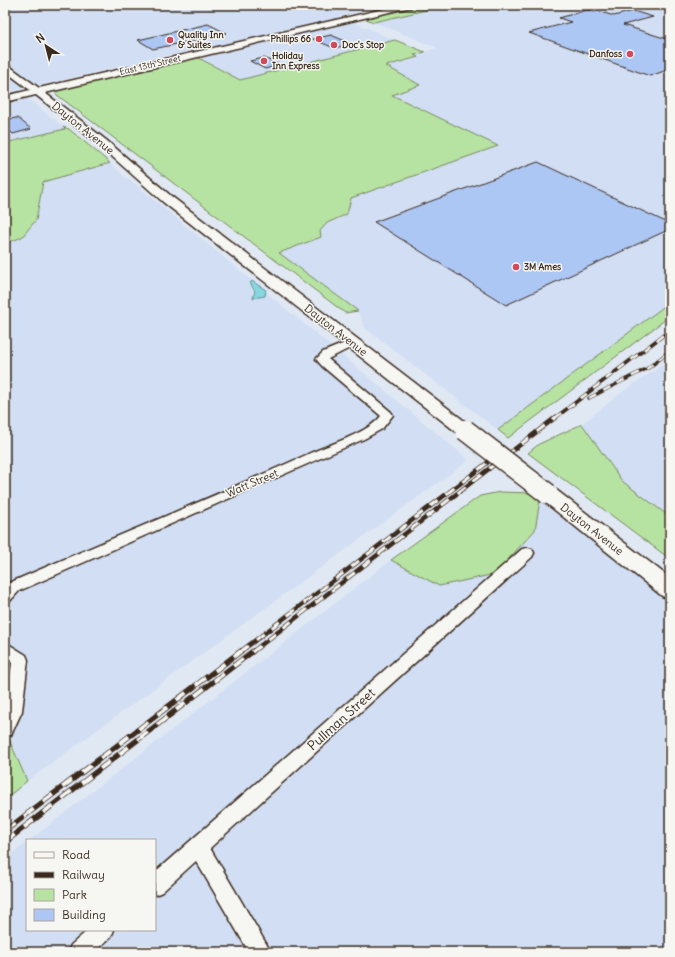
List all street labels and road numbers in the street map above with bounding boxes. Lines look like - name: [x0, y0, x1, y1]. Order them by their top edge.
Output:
- street label: East 13th Street: [118, 52, 182, 77]
- street label: Dayton Avenue: [49, 99, 117, 157]
- street label: Dayton Avenue: [302, 301, 370, 359]
- street label: Watt Street: [224, 466, 280, 500]
- street label: Dayton Avenue: [558, 500, 626, 558]
- street label: Pullman Street: [304, 684, 379, 754]

